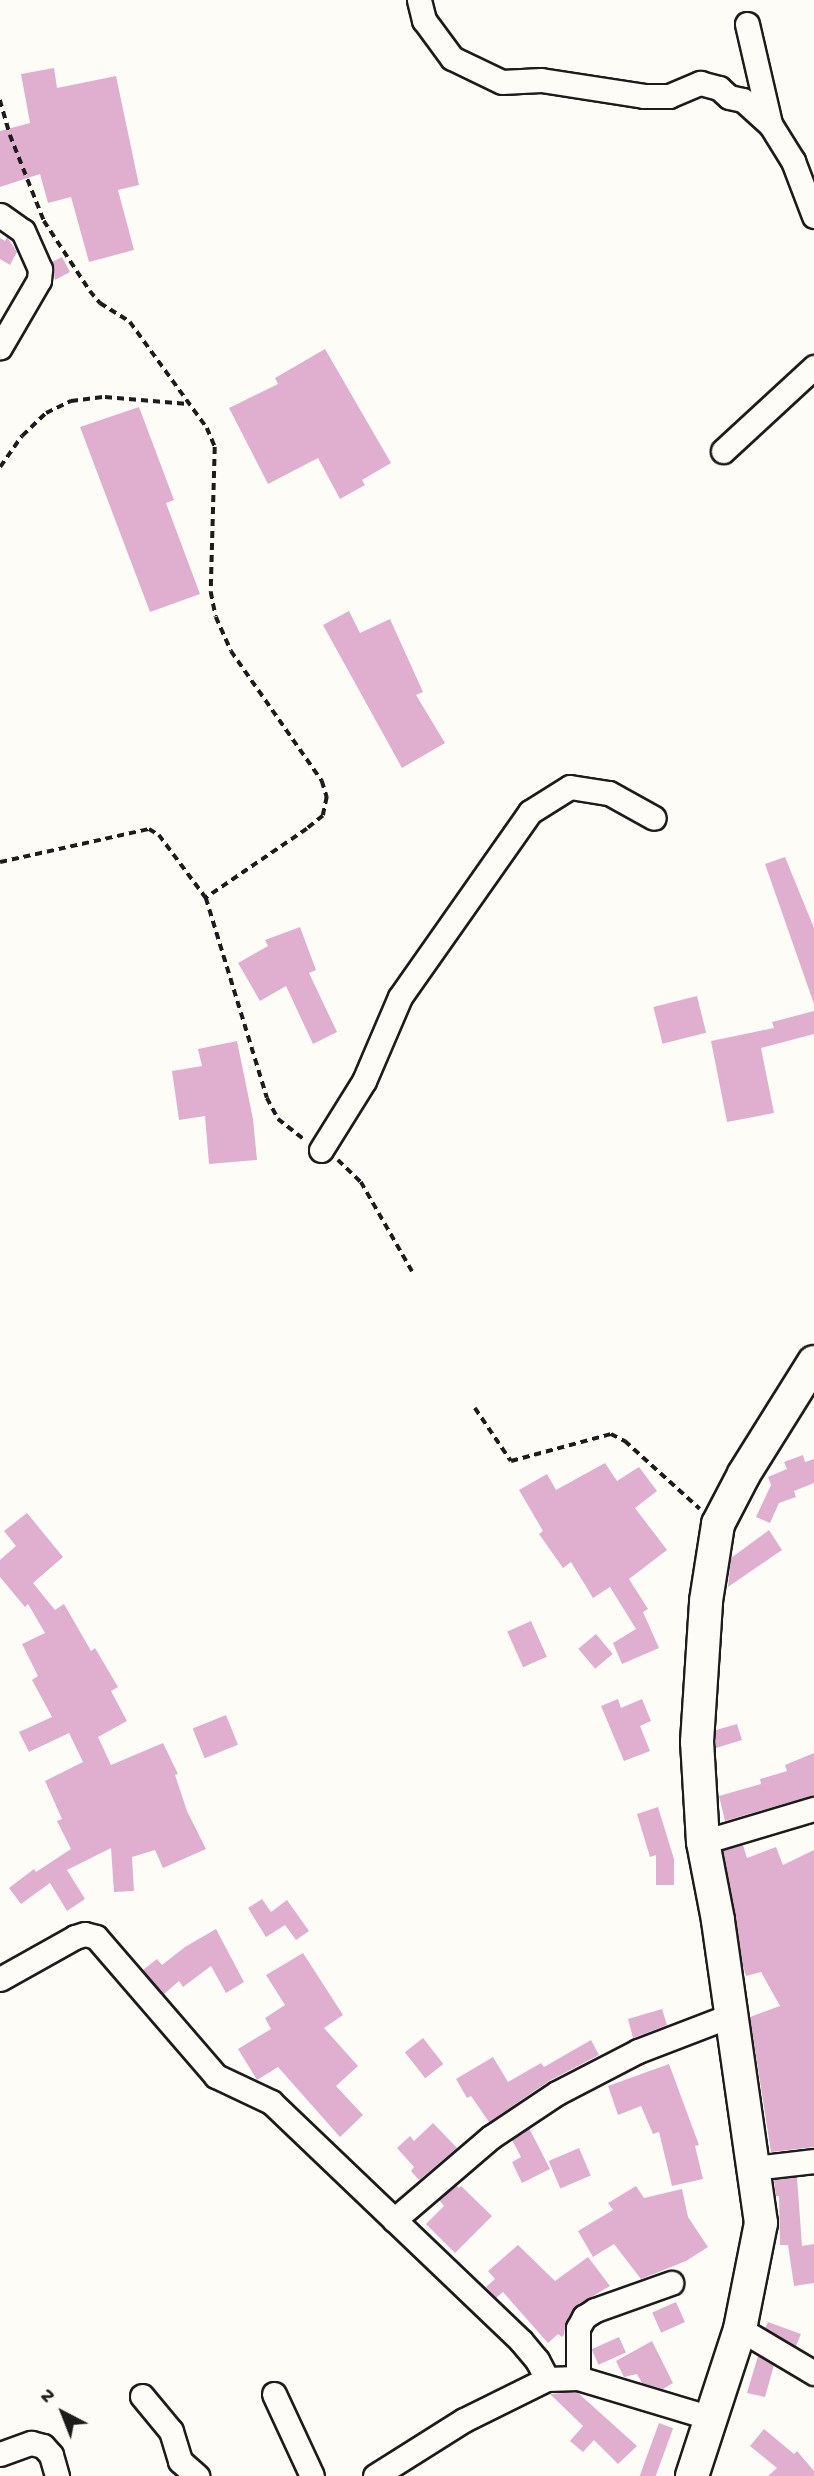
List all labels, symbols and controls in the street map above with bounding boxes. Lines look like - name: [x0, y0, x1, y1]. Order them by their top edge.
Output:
- north arrow: [28, 2378, 98, 2448]
- text: N: [36, 2384, 61, 2410]

